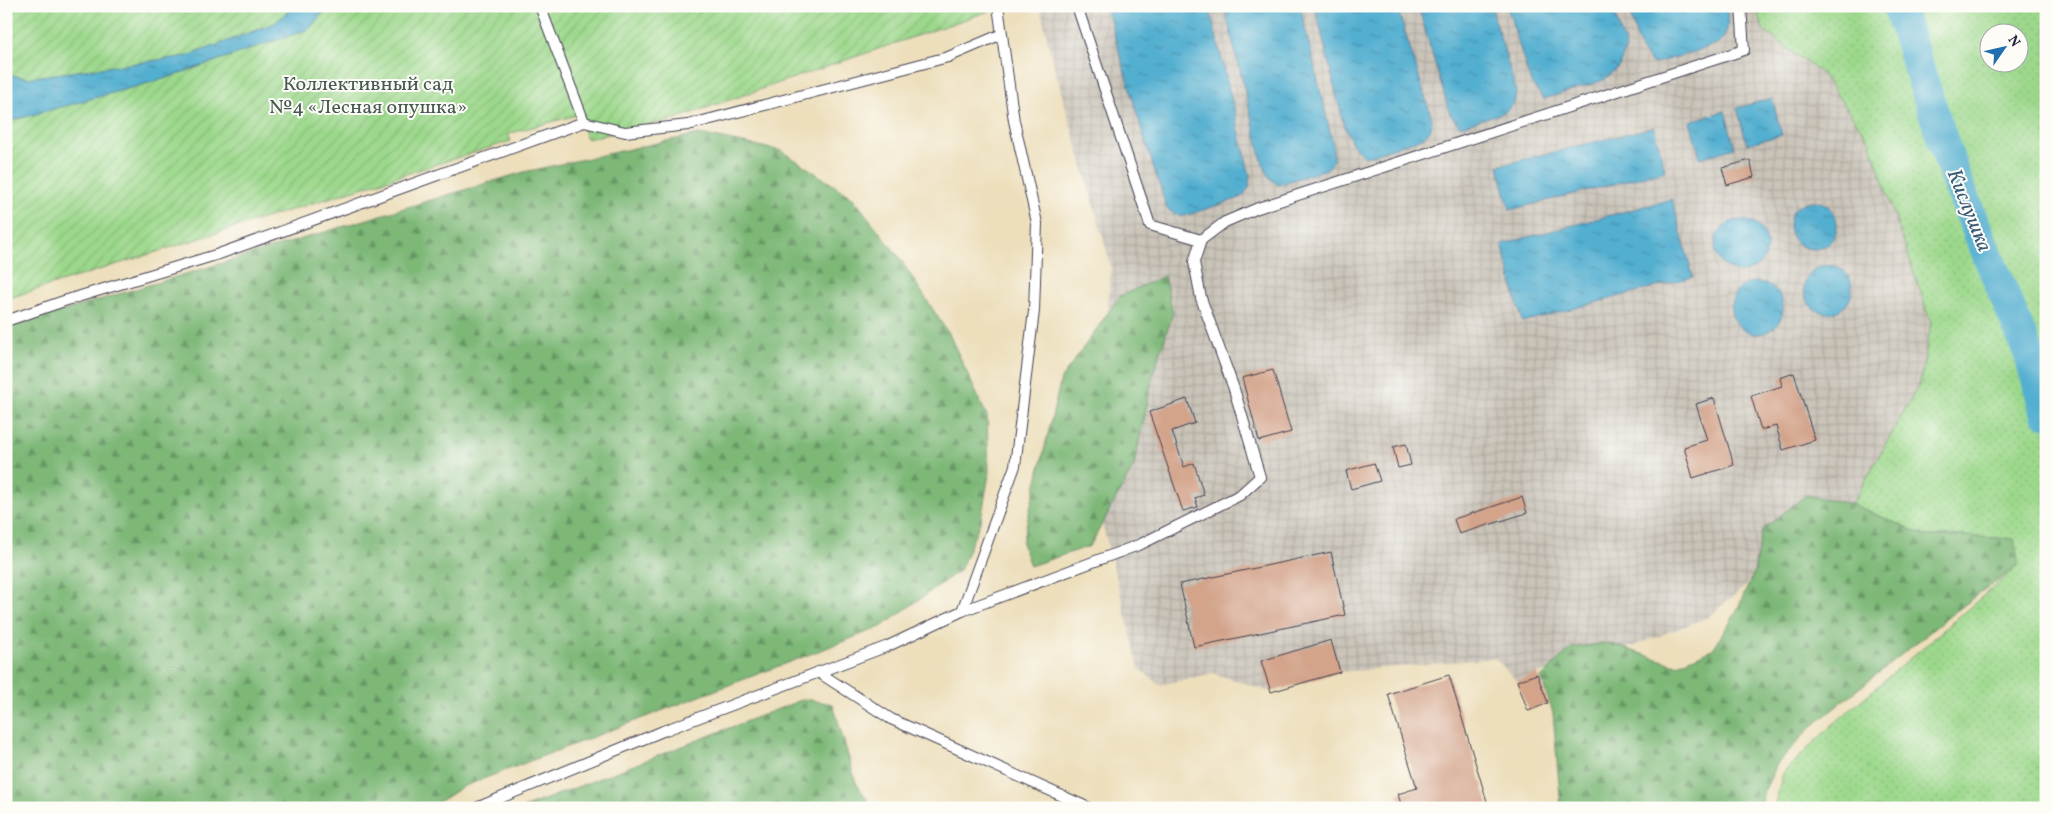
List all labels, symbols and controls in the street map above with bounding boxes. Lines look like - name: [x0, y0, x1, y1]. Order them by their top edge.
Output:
- north arrow: [1980, 22, 2030, 72]
- text: N: [2003, 32, 2024, 51]
- park label: Коллективный сад №4 «Лесная опушка»: [269, 71, 467, 122]
- water label: Кислушка: [1939, 165, 1998, 256]

